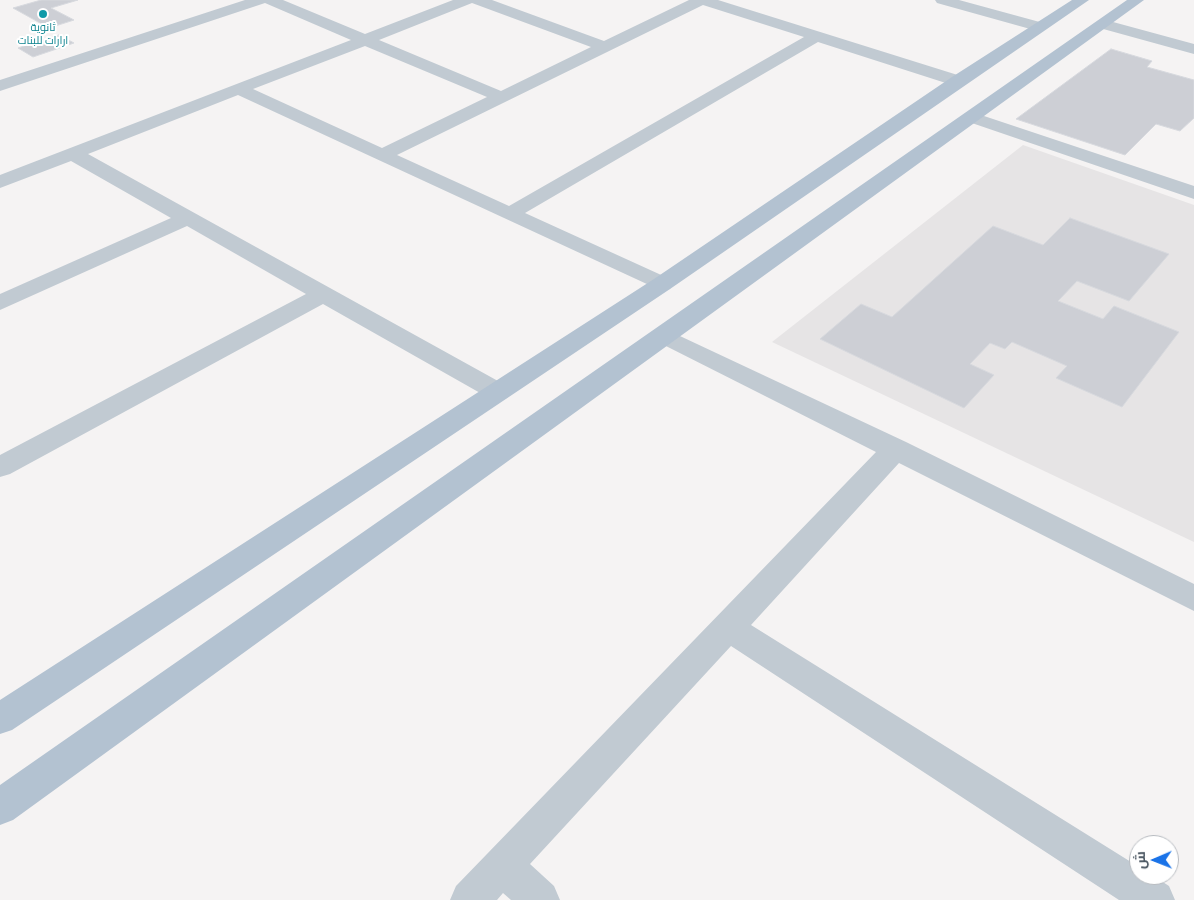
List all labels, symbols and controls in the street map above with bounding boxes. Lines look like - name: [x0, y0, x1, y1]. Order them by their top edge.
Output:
- marker: ثانوية ارارات للبنات: [37, 8, 49, 20]
- place label: ثانوية ارارات للبنات: [18, 21, 68, 47]
- north arrow: [1129, 835, 1179, 885]
- text: ش: [1131, 851, 1149, 869]

